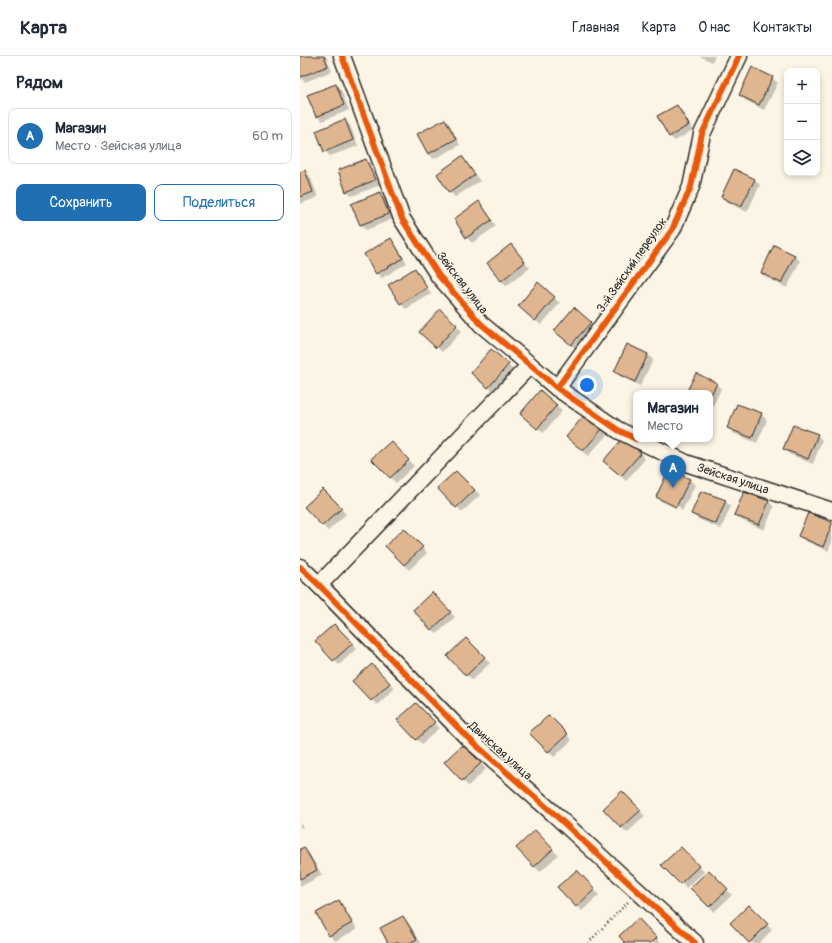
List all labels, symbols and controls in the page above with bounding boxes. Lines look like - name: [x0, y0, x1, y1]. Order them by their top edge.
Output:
- text: Карта: [20, 16, 67, 40]
- text: Главная: [572, 19, 619, 36]
- text: Карта: [641, 19, 676, 36]
- text: О нас: [698, 19, 731, 36]
- text: Контакты: [753, 19, 812, 36]
- map controls: [784, 68, 820, 176]
- button: +: [784, 68, 820, 104]
- text: Рядом: [16, 72, 63, 93]
- button: −: [784, 104, 820, 140]
- text: Магазин: [55, 119, 106, 138]
- text: A: [26, 128, 34, 144]
- text: 60 m: [252, 128, 283, 144]
- text: Место · Зейская улица: [55, 138, 182, 154]
- button: layers: [784, 140, 820, 176]
- button: Сохранить: [16, 184, 146, 221]
- button: Поделиться: [154, 184, 284, 221]
- street label: 3-й Зейский переулок: [594, 215, 670, 315]
- street label: Зейская улица: [433, 249, 491, 317]
- your location: [577, 375, 597, 395]
- popup: [633, 390, 713, 442]
- text: Магазин: [647, 399, 699, 418]
- text: Место: [647, 418, 683, 434]
- pin: A: [660, 455, 686, 488]
- street label: Зейская улица: [695, 460, 771, 497]
- street label: Двинская улица: [464, 718, 535, 784]

